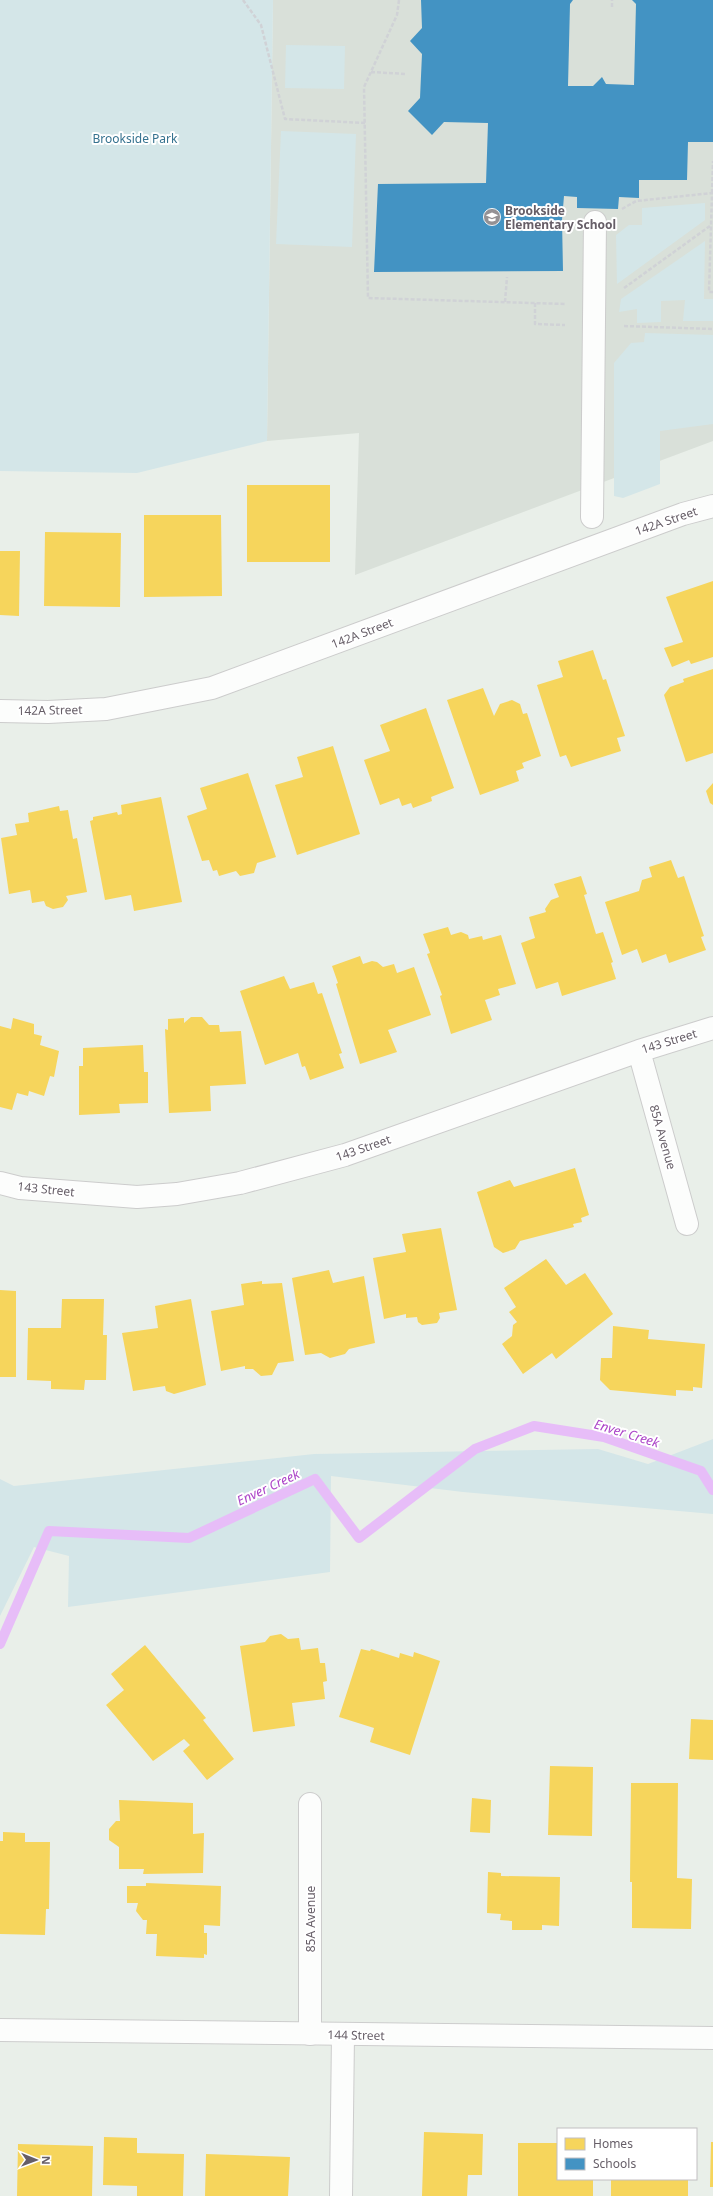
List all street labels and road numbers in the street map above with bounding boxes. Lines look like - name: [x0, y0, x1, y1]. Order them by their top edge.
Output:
- street label: 142A Street: [633, 502, 700, 540]
- street label: 142A Street: [329, 613, 396, 653]
- street label: 142A Street: [17, 701, 83, 719]
- street label: 143 Street: [639, 1024, 699, 1057]
- street label: 85A Avenue: [646, 1103, 680, 1172]
- street label: 143 Street: [333, 1130, 393, 1165]
- street label: 143 Street: [17, 1178, 76, 1201]
- street label: 85A Avenue: [302, 1885, 319, 1952]
- street label: 144 Street: [327, 2026, 385, 2044]

